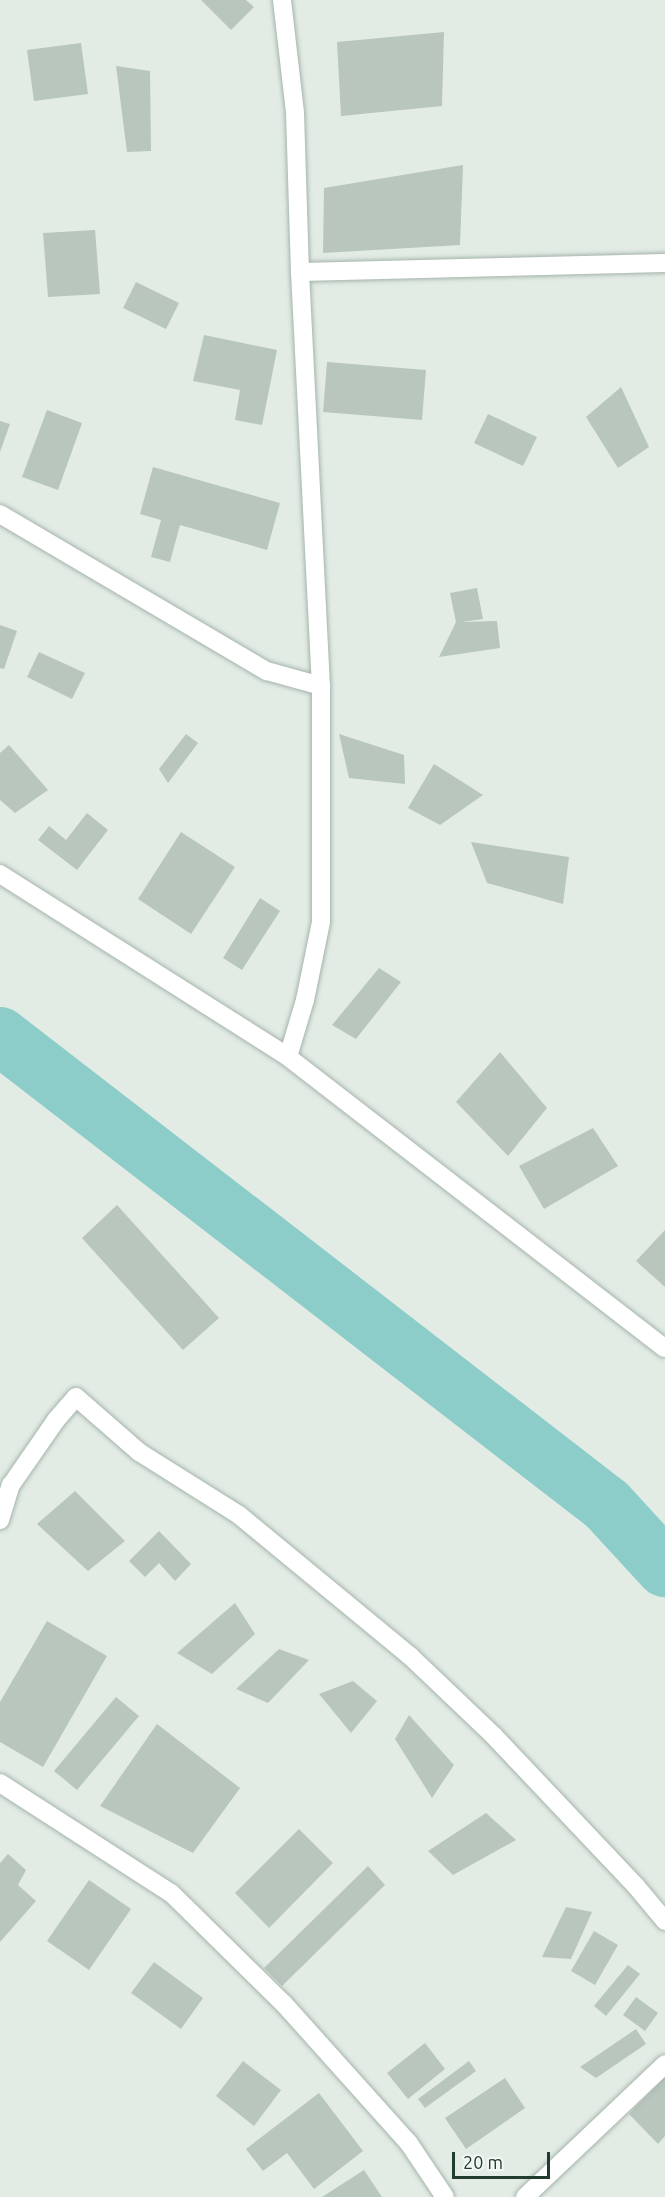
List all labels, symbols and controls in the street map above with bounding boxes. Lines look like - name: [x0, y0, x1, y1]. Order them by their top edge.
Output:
- scale bar: [455, 2140, 552, 2178]
- text: 20 m: [463, 2152, 503, 2172]

